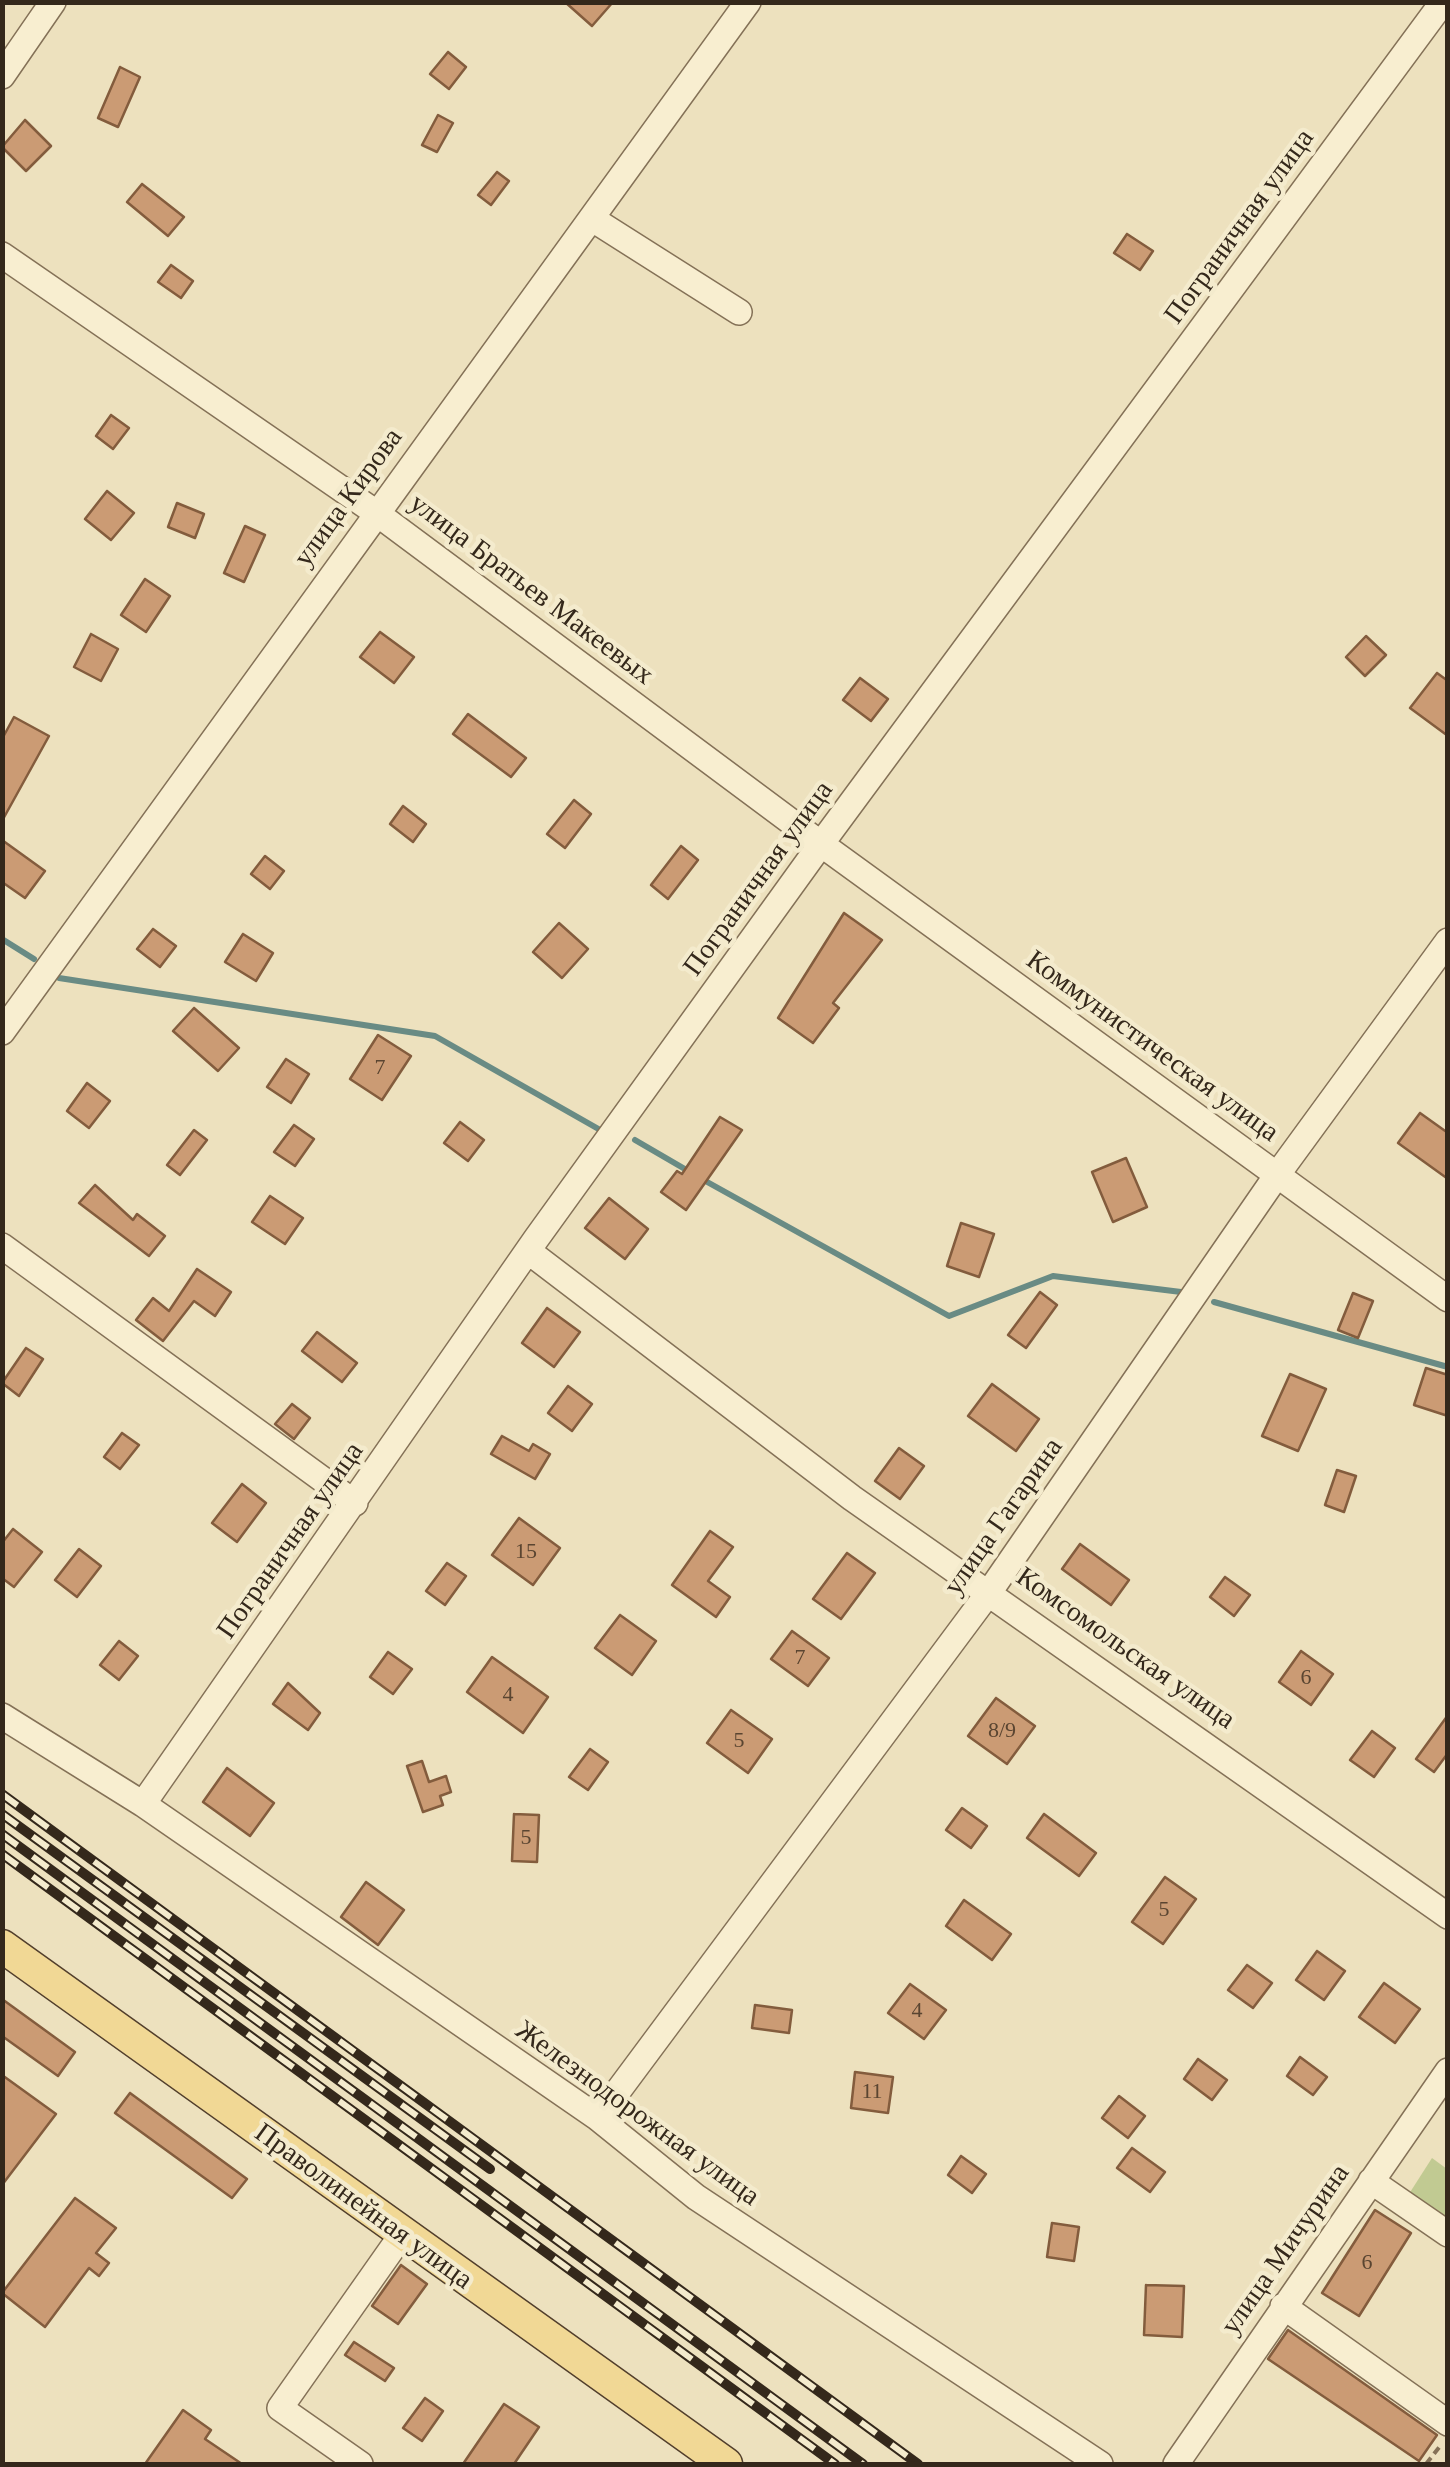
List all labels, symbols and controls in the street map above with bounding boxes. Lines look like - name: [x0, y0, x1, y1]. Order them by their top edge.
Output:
- street label: Пограничная улица: [1158, 123, 1322, 331]
- street label: улица Кирова: [287, 422, 411, 574]
- street label: улица Братьев Макеевых: [402, 487, 660, 693]
- street label: Пограничная улица: [677, 775, 841, 983]
- street label: Коммунистическая улица: [1019, 944, 1285, 1150]
- house number: 7: [374, 1055, 386, 1081]
- street label: улица Гагарина: [937, 1432, 1071, 1602]
- street label: Пограничная улица: [211, 1436, 371, 1646]
- house number: 15: [515, 1539, 537, 1565]
- street label: Комсомольская улица: [1009, 1561, 1241, 1737]
- house number: 7: [794, 1645, 806, 1671]
- house number: 6: [1300, 1665, 1312, 1691]
- house number: 4: [502, 1682, 514, 1708]
- house number: 8/9: [988, 1718, 1016, 1744]
- house number: 5: [734, 1728, 744, 1754]
- house number: 5: [520, 1825, 532, 1851]
- house number: 5: [1158, 1897, 1170, 1923]
- house number: 4: [912, 1998, 922, 2024]
- street label: Железнодорожная улица: [508, 2014, 766, 2214]
- house number: 11: [861, 2079, 883, 2105]
- street label: Праволинейная улица: [248, 2117, 478, 2297]
- street label: улица Мичурина: [1215, 2158, 1357, 2342]
- house number: 6: [1361, 2250, 1372, 2276]

